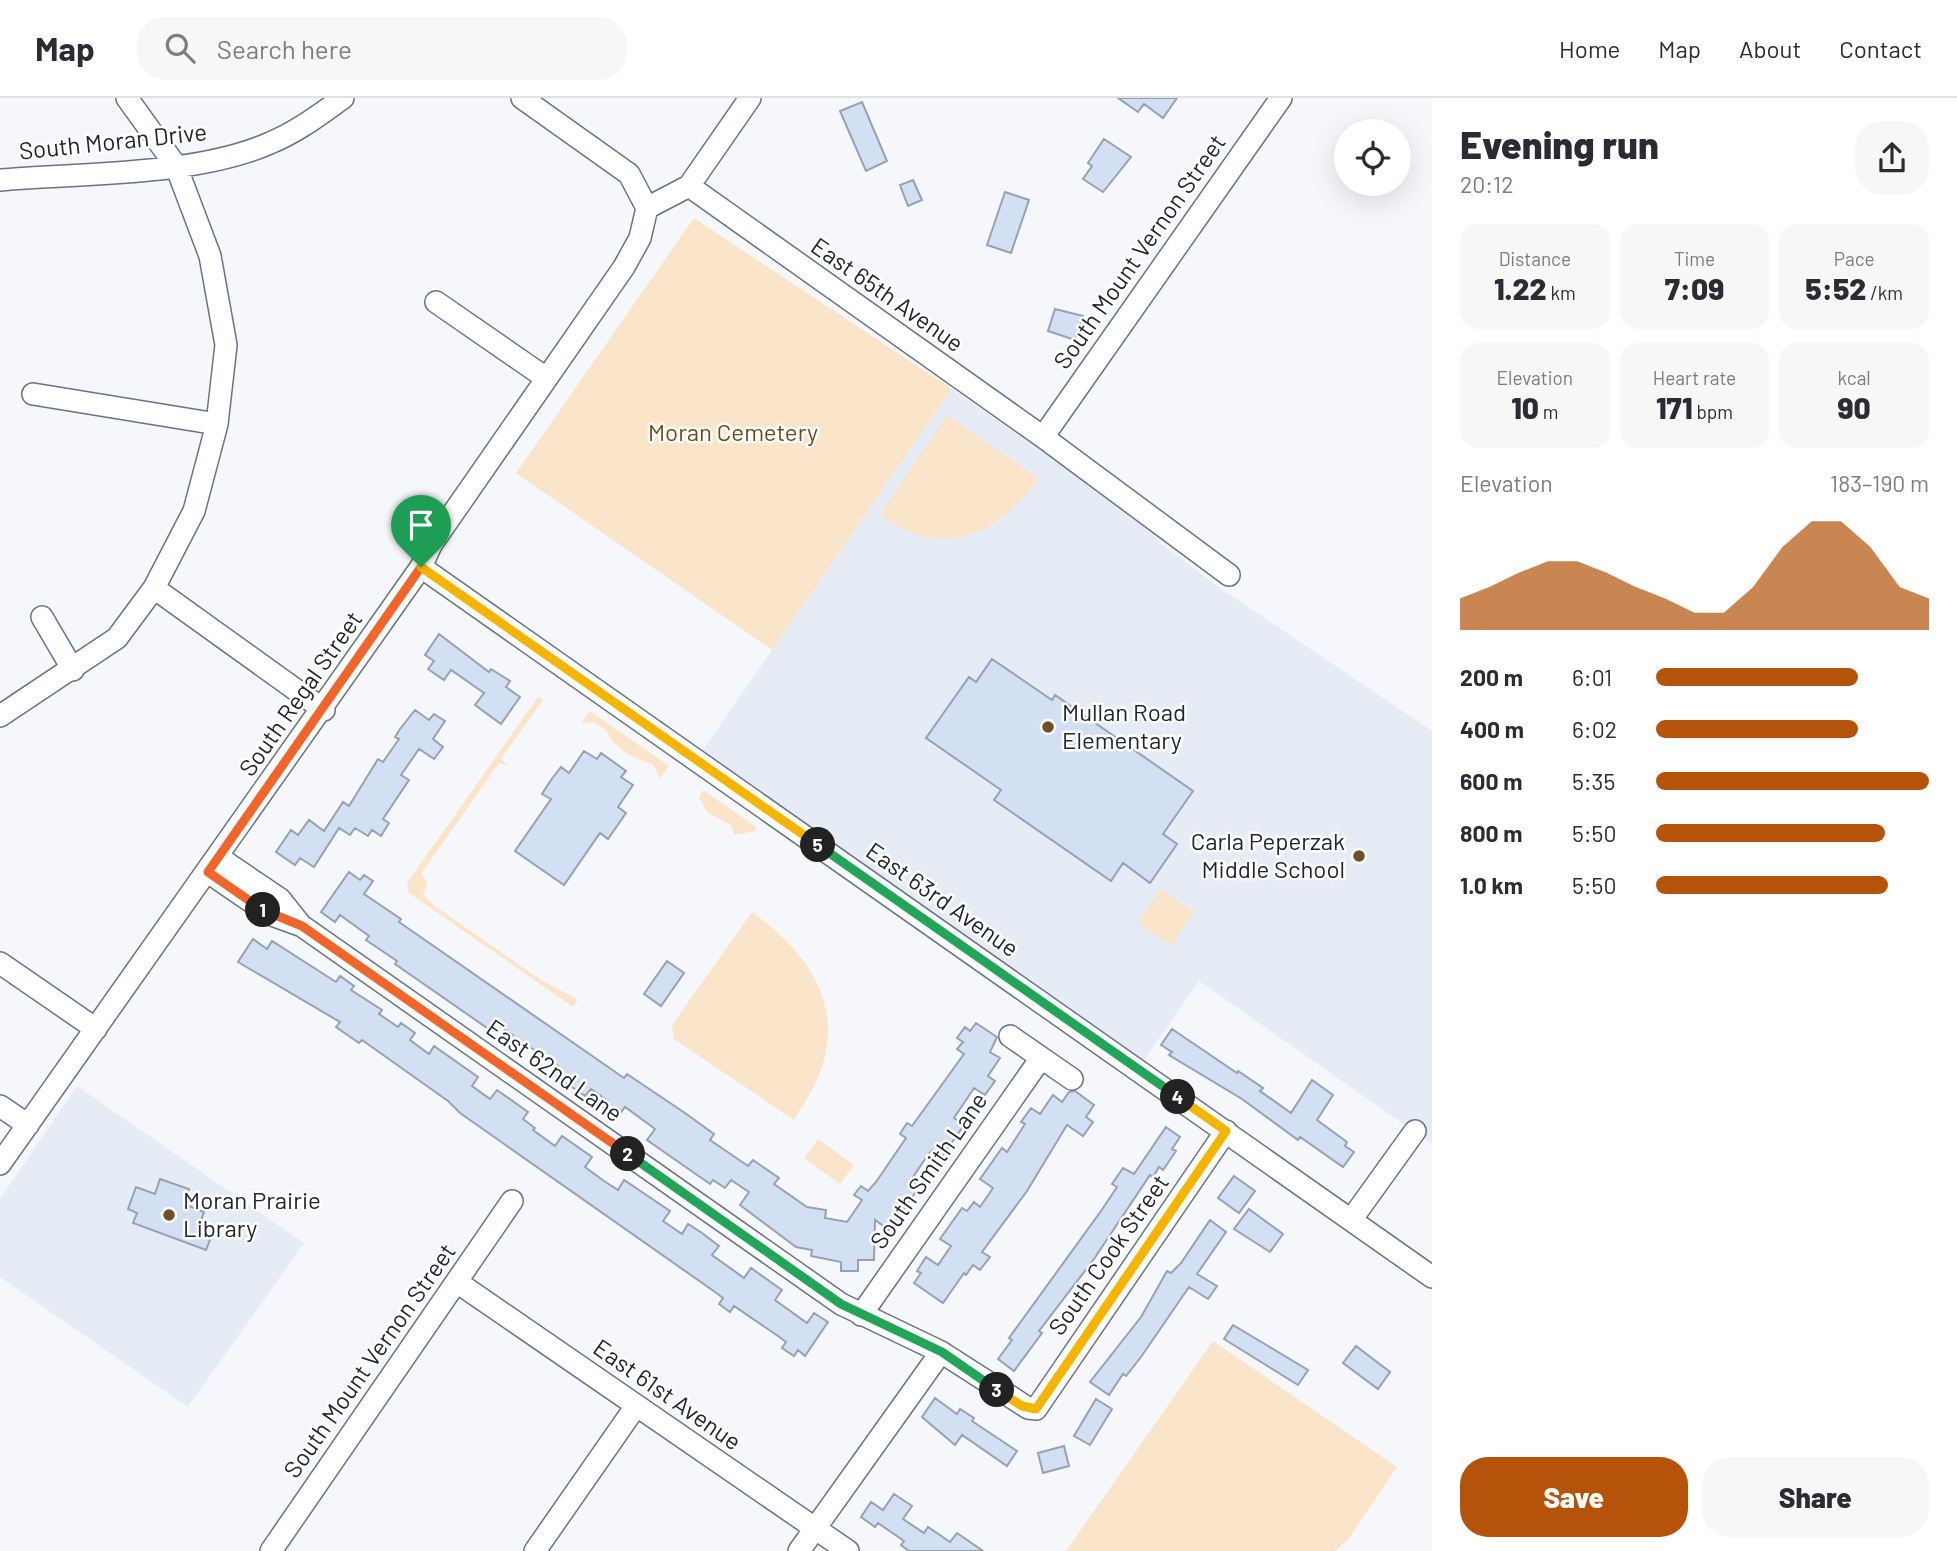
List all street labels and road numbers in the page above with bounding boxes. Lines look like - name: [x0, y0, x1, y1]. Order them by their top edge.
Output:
- street label: South Moran Drive: [17, 116, 208, 165]
- street label: South Mount Vernon Street: [1047, 128, 1231, 374]
- street label: East 65th Avenue: [806, 230, 970, 357]
- street label: South Regal Street: [232, 605, 368, 781]
- street label: East 63rd Avenue: [861, 835, 1025, 962]
- street label: East 62nd Lane: [481, 1012, 628, 1127]
- street label: South Smith Lane: [863, 1086, 993, 1254]
- street label: South Cook Street: [1042, 1168, 1174, 1340]
- street label: South Mount Vernon Street: [277, 1237, 461, 1483]
- street label: East 61st Avenue: [588, 1332, 747, 1455]

